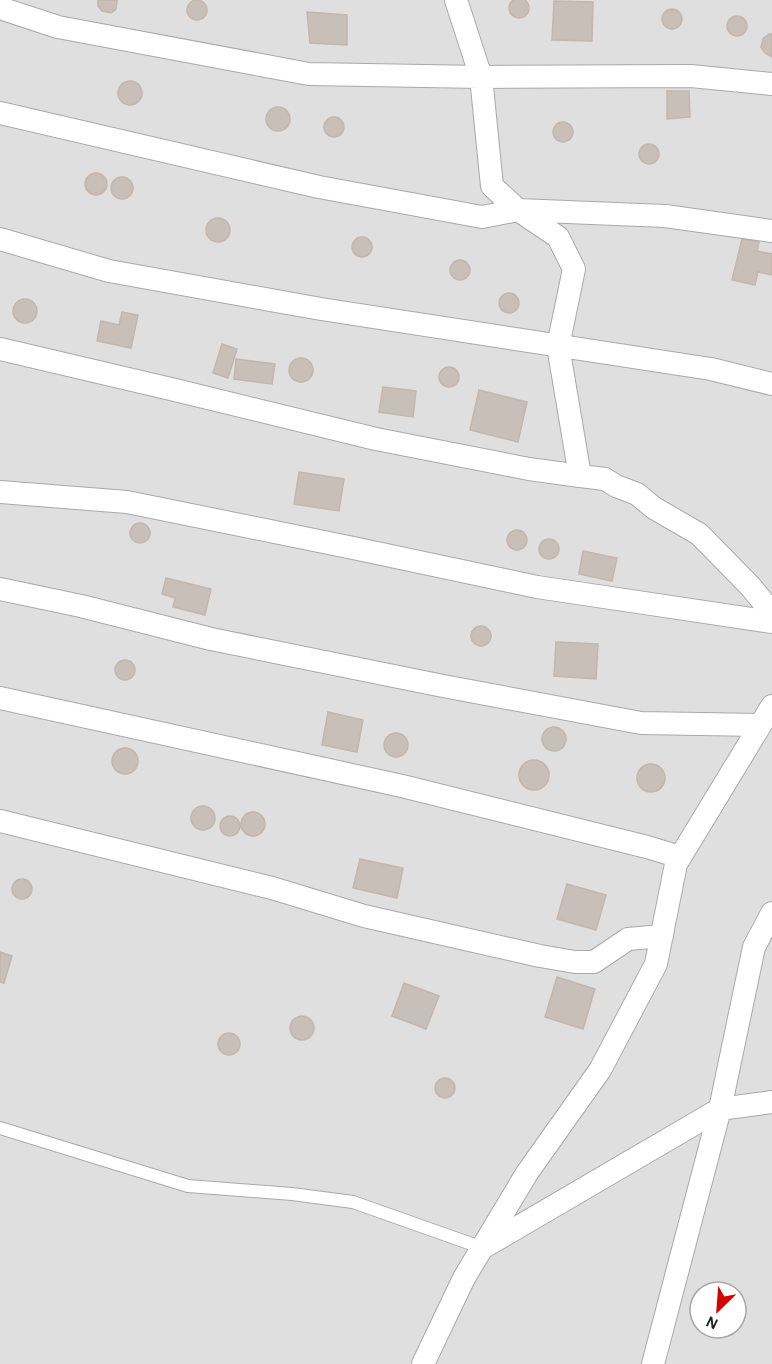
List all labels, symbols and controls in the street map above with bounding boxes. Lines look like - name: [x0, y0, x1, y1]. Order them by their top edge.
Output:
- north arrow: [688, 1280, 748, 1340]
- text: N: [704, 1313, 721, 1332]

